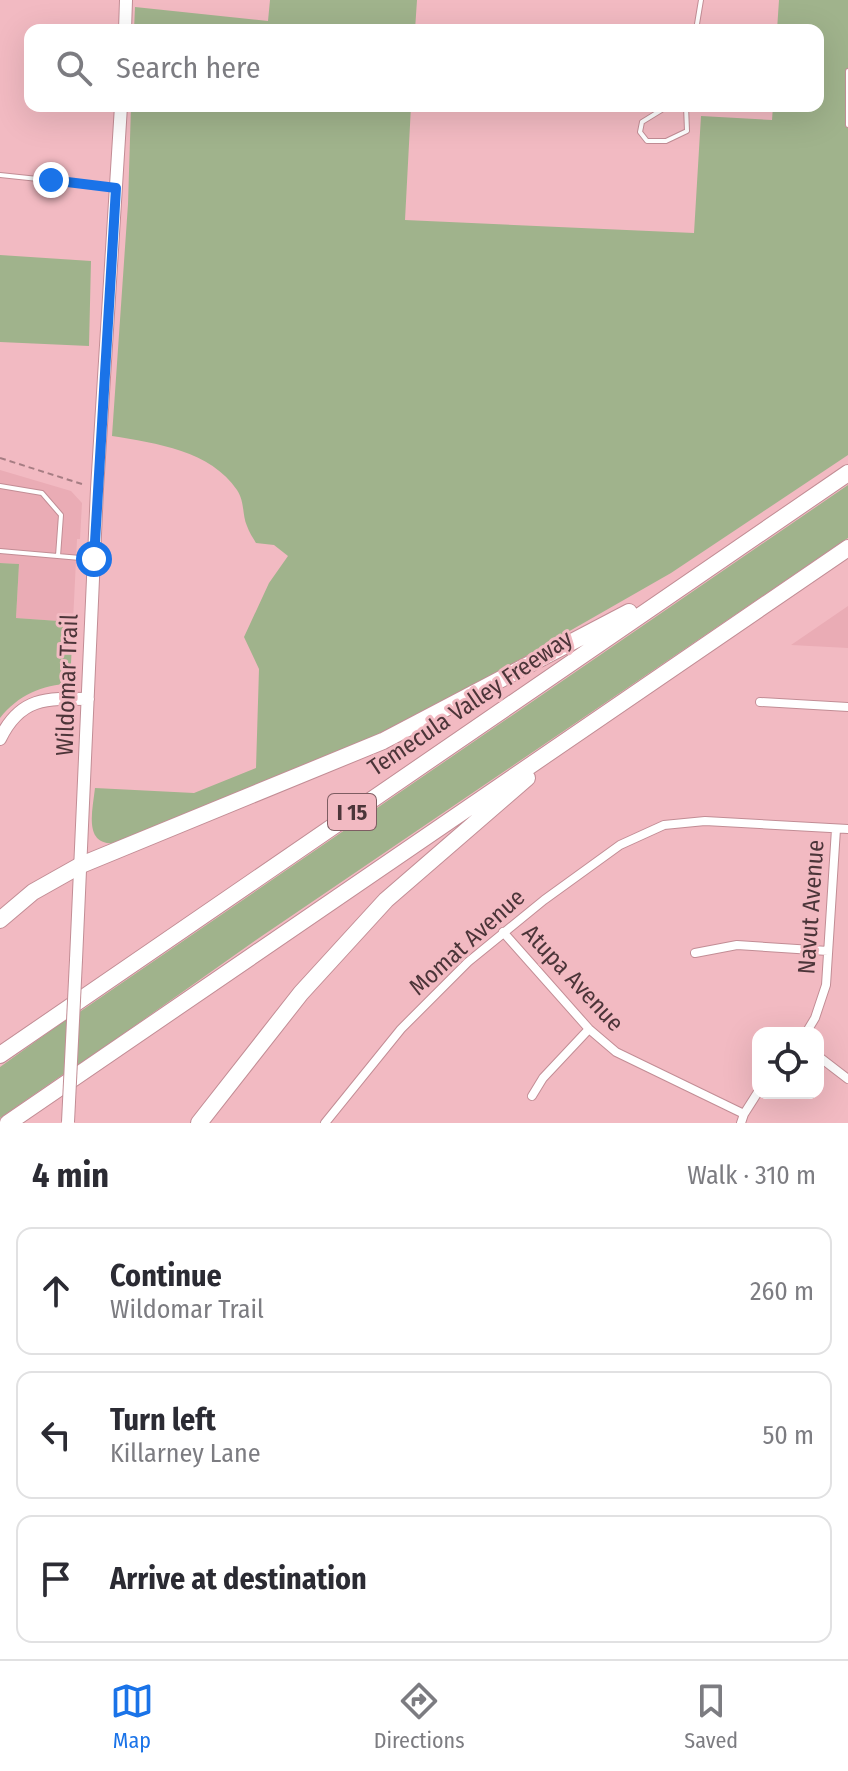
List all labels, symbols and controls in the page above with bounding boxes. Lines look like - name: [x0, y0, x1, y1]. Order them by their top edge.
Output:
- search box: [24, 24, 824, 112]
- icon: search: [52, 46, 96, 90]
- text: Search here: [116, 50, 261, 86]
- route end: [33, 162, 69, 198]
- route start: [76, 541, 112, 577]
- street label: Wildomar Trail: [51, 613, 83, 757]
- street label: Temecula Valley Freeway: [363, 624, 578, 782]
- road number: I 15: [328, 794, 376, 830]
- street label: Navut Avenue: [792, 839, 830, 975]
- street label: Momat Avenue: [404, 883, 530, 1001]
- street label: Atupa Avenue: [517, 919, 629, 1037]
- map controls: [752, 1027, 824, 1099]
- button: locate: [752, 1027, 824, 1099]
- text: 4 min: [32, 1155, 109, 1196]
- text: Walk · 310 m: [687, 1160, 816, 1191]
- text: Continue: [110, 1258, 222, 1294]
- icon: ahead: [34, 1269, 78, 1313]
- text: 260 m: [750, 1276, 814, 1307]
- text: Wildomar Trail: [110, 1294, 264, 1325]
- text: Turn left: [110, 1402, 216, 1438]
- icon: left: [34, 1413, 78, 1457]
- text: 50 m: [762, 1420, 814, 1451]
- text: Killarney Lane: [110, 1438, 261, 1469]
- icon: arrive: [34, 1557, 78, 1601]
- text: Arrive at destination: [110, 1561, 367, 1597]
- tab: Map: [110, 1679, 154, 1754]
- tab: Directions: [374, 1679, 465, 1754]
- tab: Saved: [684, 1679, 738, 1754]

